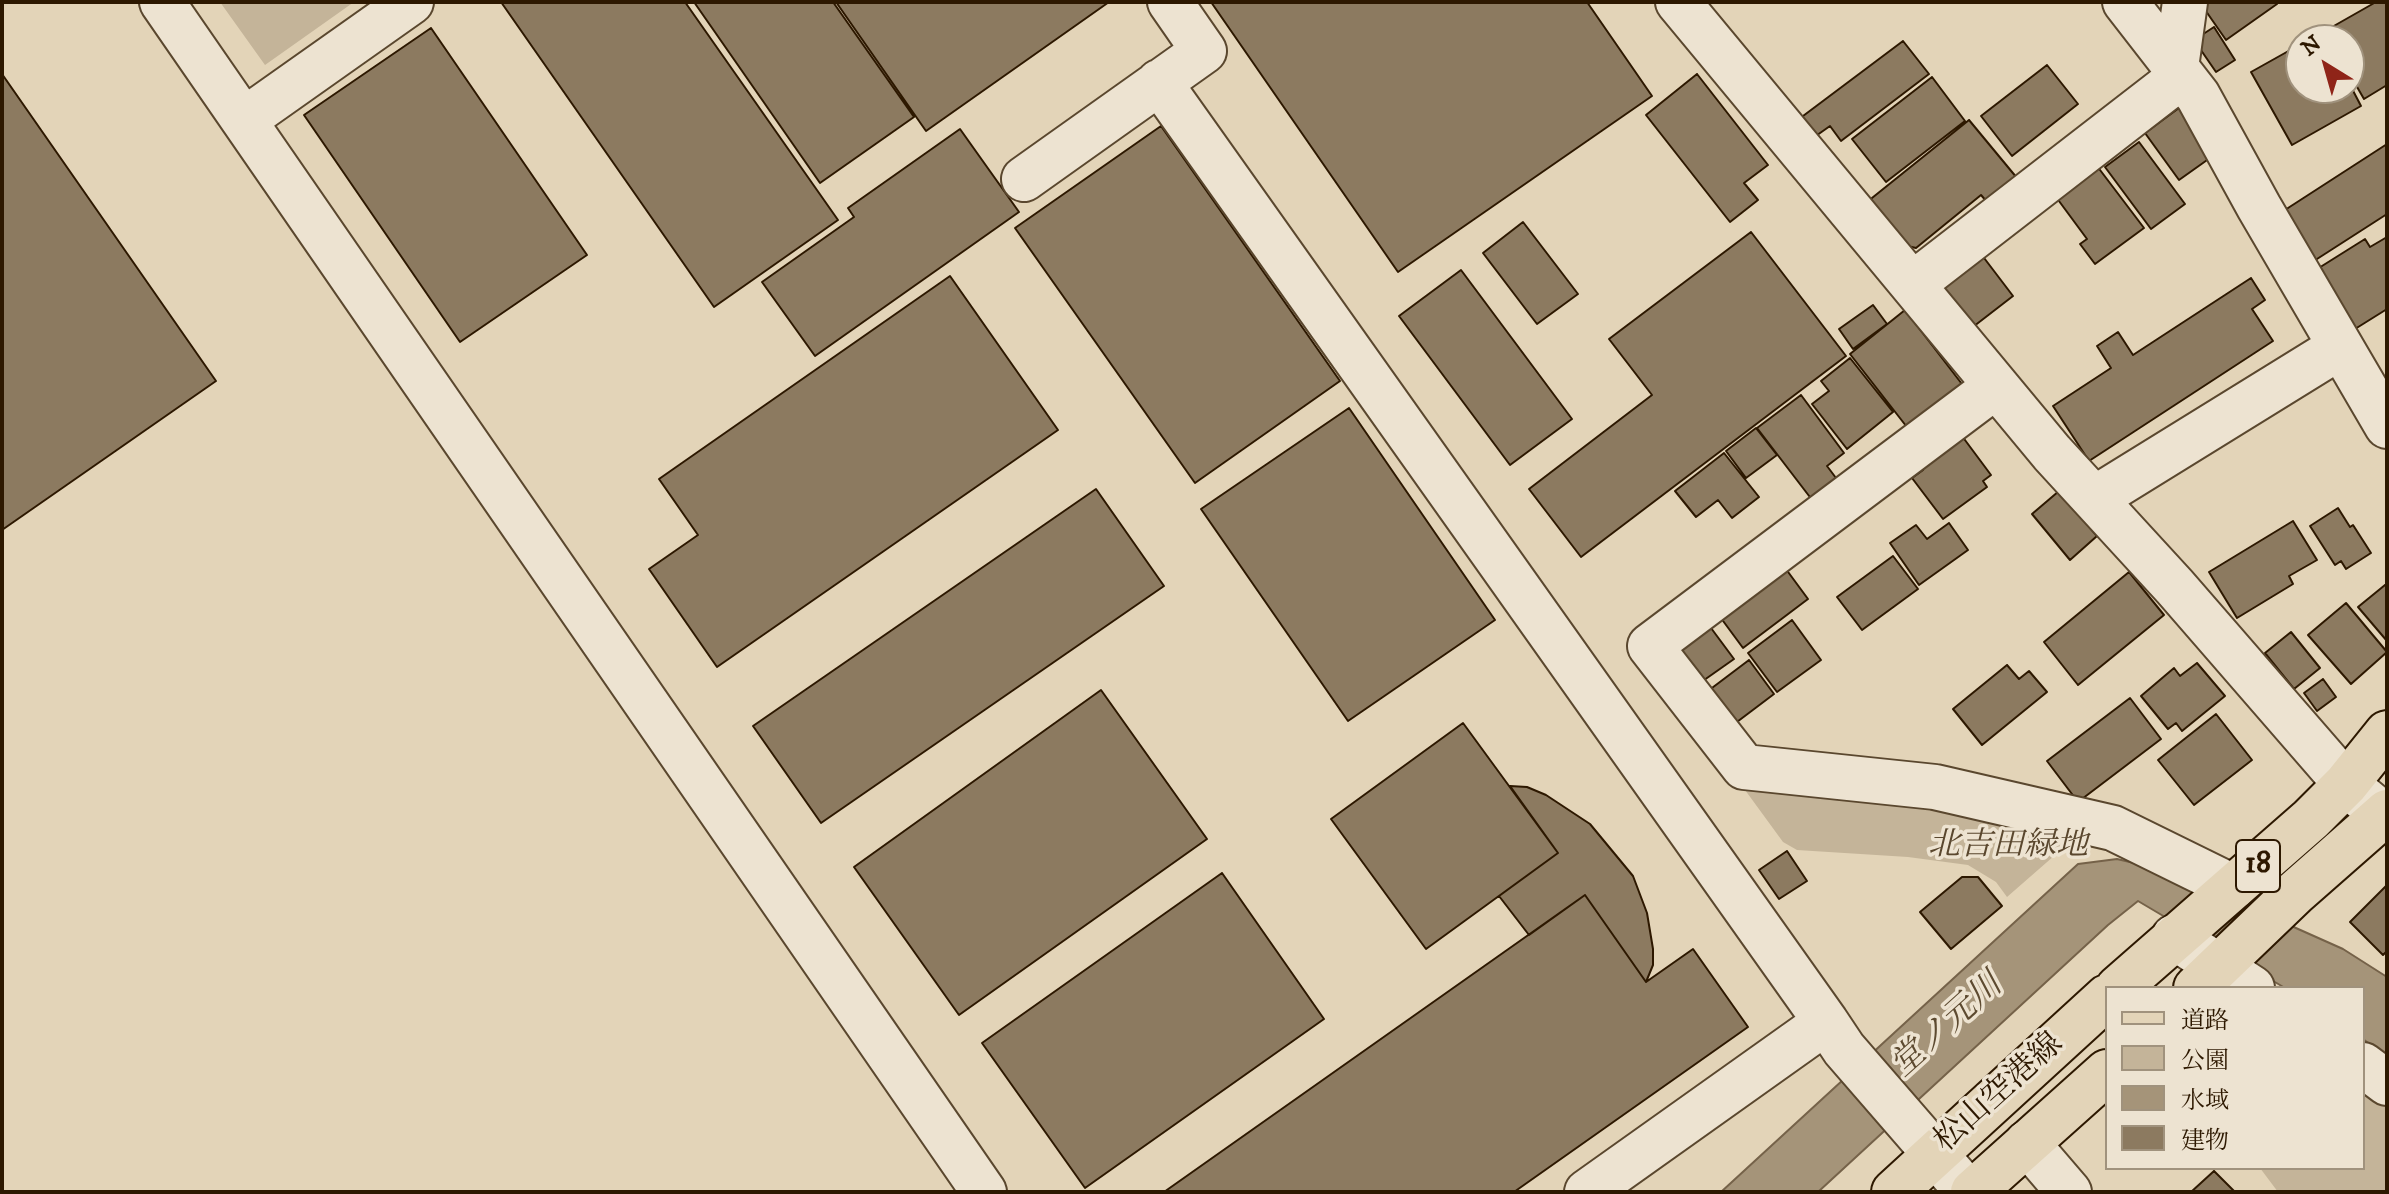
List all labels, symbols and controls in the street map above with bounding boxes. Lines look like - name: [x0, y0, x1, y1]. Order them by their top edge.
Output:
- north arrow: [2285, 24, 2365, 104]
- text: N: [2296, 30, 2327, 62]
- park label: 北吉田緑地: [1928, 828, 2088, 866]
- road number: 18: [2236, 840, 2280, 892]
- water label: 堂ノ元川: [1884, 966, 2012, 1088]
- legend: [2105, 986, 2365, 1170]
- text: 道路: [2181, 1006, 2229, 1036]
- street label: 松山空港線: [1928, 1026, 2072, 1162]
- text: 公園: [2181, 1046, 2229, 1076]
- text: 水域: [2181, 1086, 2229, 1116]
- text: 建物: [2181, 1126, 2229, 1156]

